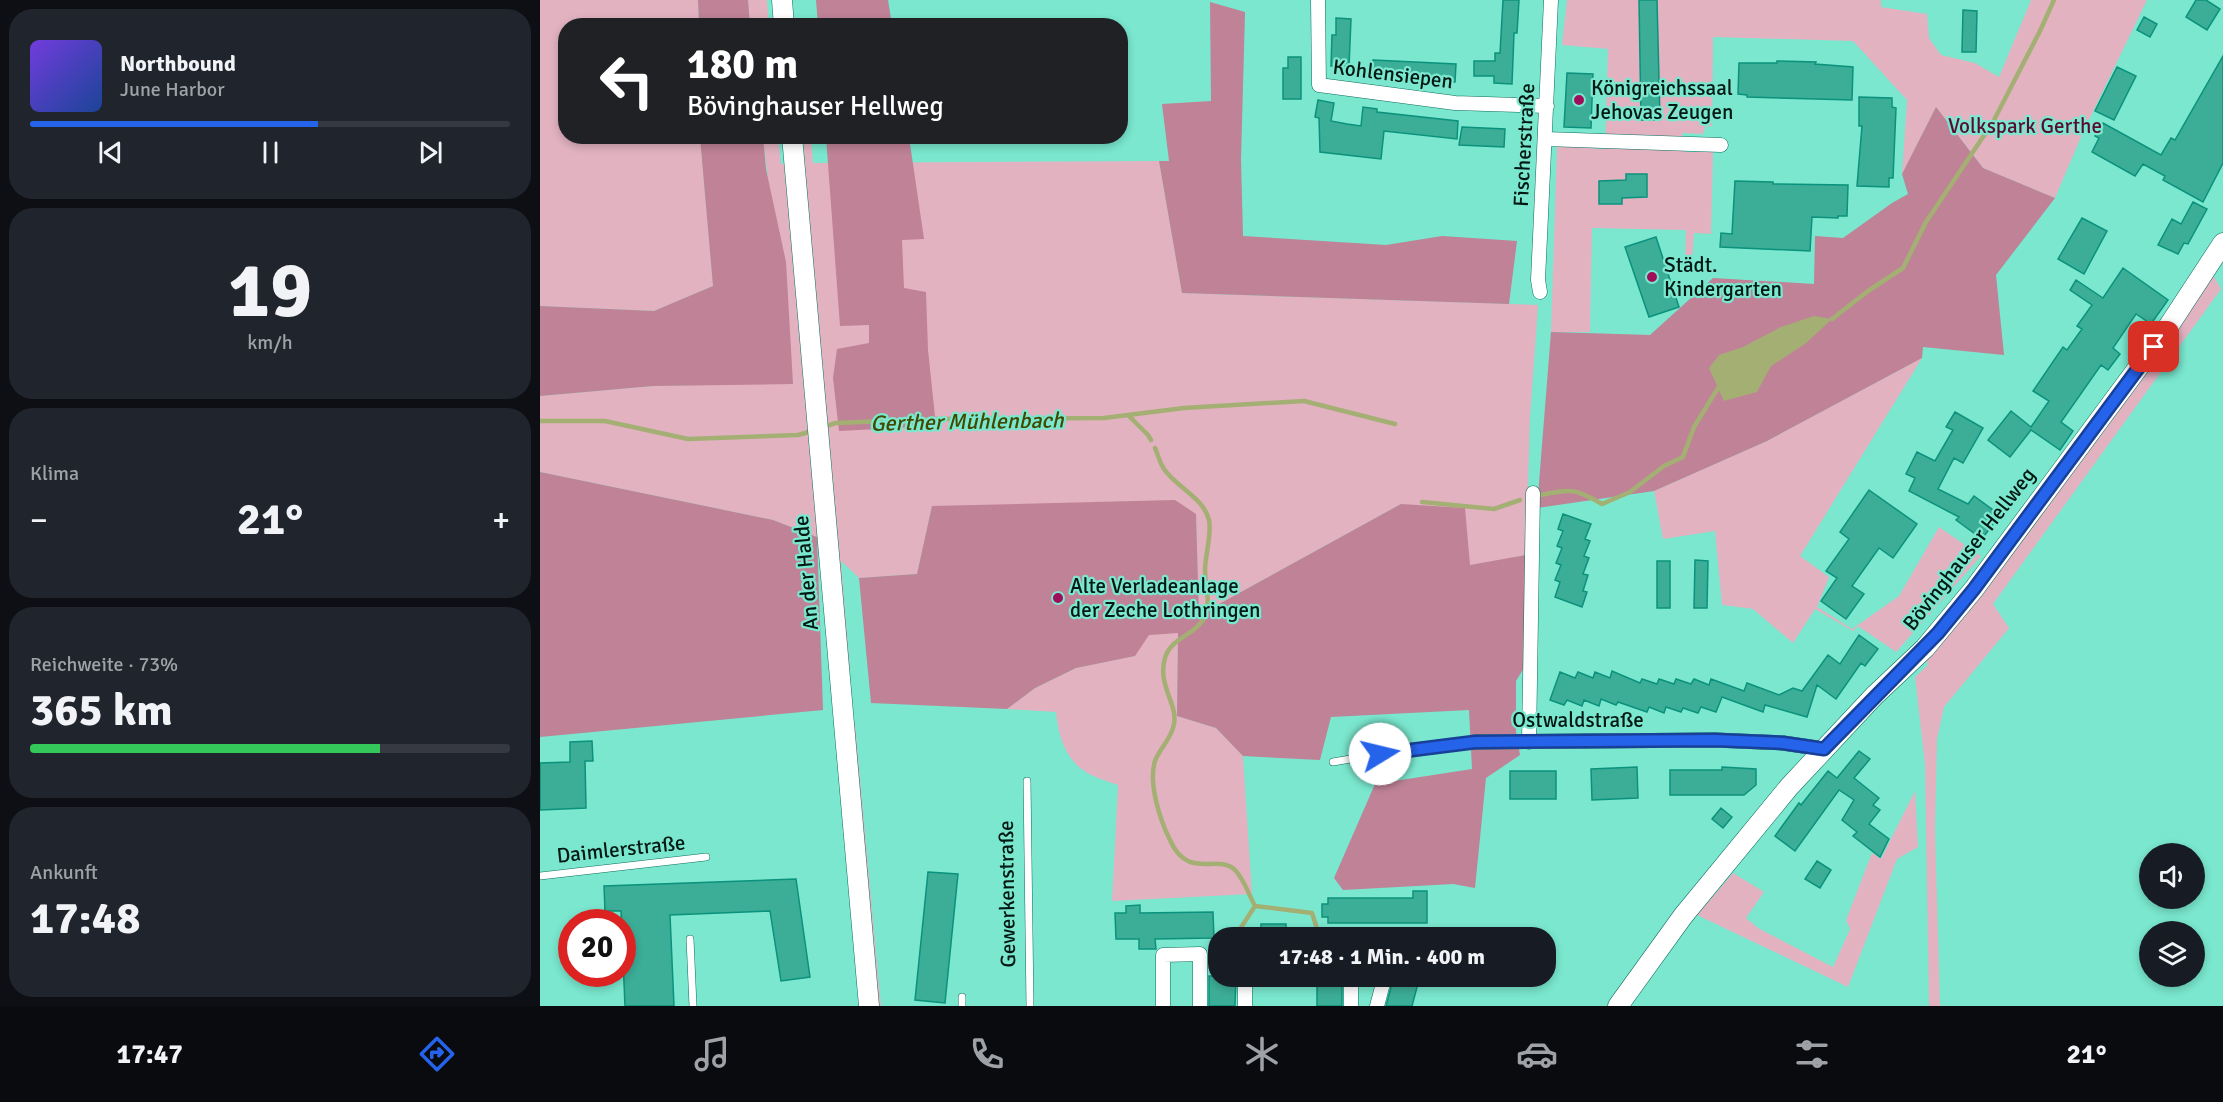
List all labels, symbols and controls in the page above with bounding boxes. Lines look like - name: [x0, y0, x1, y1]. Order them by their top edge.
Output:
- text: 180 m: [687, 39, 798, 90]
- icon: left: [588, 42, 666, 120]
- text: Northbound: [120, 50, 236, 77]
- street label: Kohlensiepen: [1331, 54, 1455, 94]
- place label: Königreichssaal Jehovas Zeugen: [1591, 75, 1733, 125]
- text: June Harbor: [120, 77, 225, 102]
- street label: Fischerstraße: [1508, 82, 1540, 208]
- text: Bövinghauser Hellweg: [687, 90, 944, 123]
- marker: Königreichssaal Jehovas Zeugen: [1572, 93, 1586, 107]
- park label: Volkspark Gerthe: [1948, 113, 2102, 139]
- icon: previous: [94, 136, 127, 169]
- icon: pause: [254, 136, 287, 169]
- icon: next: [414, 136, 447, 169]
- text: 19: [228, 243, 312, 339]
- place label: Städt. Kindergarten: [1664, 252, 1782, 302]
- marker: Städt. Kindergarten: [1645, 270, 1659, 284]
- pin: [2128, 321, 2179, 372]
- text: km/h: [247, 330, 293, 355]
- icon: arrive: [2137, 330, 2170, 363]
- water label: Gerther Mühlenbach: [870, 406, 1065, 437]
- text: Klima: [30, 461, 79, 486]
- street label: Bövinghauser Hellweg: [1897, 462, 2041, 636]
- text: 21°: [237, 492, 303, 547]
- text: −: [30, 500, 48, 541]
- text: +: [492, 500, 510, 541]
- street label: An der Halde: [788, 514, 824, 632]
- place label: Alte Verladeanlage der Zeche Lothringen: [1070, 573, 1260, 623]
- marker: Alte Verladeanlage der Zeche Lothringen: [1051, 591, 1065, 605]
- text: Reichweite · 73%: [30, 652, 178, 677]
- text: 365 km: [30, 683, 173, 738]
- street label: Ostwaldstraße: [1512, 707, 1644, 733]
- position arrow: [1348, 722, 1412, 786]
- street label: Gewerkenstraße: [993, 820, 1021, 968]
- street label: Daimlerstraße: [555, 829, 687, 869]
- map controls: [2139, 843, 2205, 987]
- button: sound: [2139, 843, 2205, 909]
- text: Ankunft: [30, 860, 98, 885]
- text: 17:48: [30, 891, 140, 946]
- speed limit sign: 20: [558, 909, 636, 987]
- button: layers: [2139, 921, 2205, 987]
- text: 17:48 · 1 Min. · 400 m: [1279, 943, 1485, 970]
- icon: directions: [416, 1033, 458, 1075]
- icon: music: [691, 1033, 733, 1075]
- icon: phone: [966, 1033, 1008, 1075]
- icon: climate: [1241, 1033, 1283, 1075]
- icon: car: [1516, 1033, 1558, 1075]
- icon: filters: [1791, 1033, 1833, 1075]
- text: 17:47: [117, 1038, 183, 1071]
- text: 21°: [2066, 1038, 2106, 1071]

